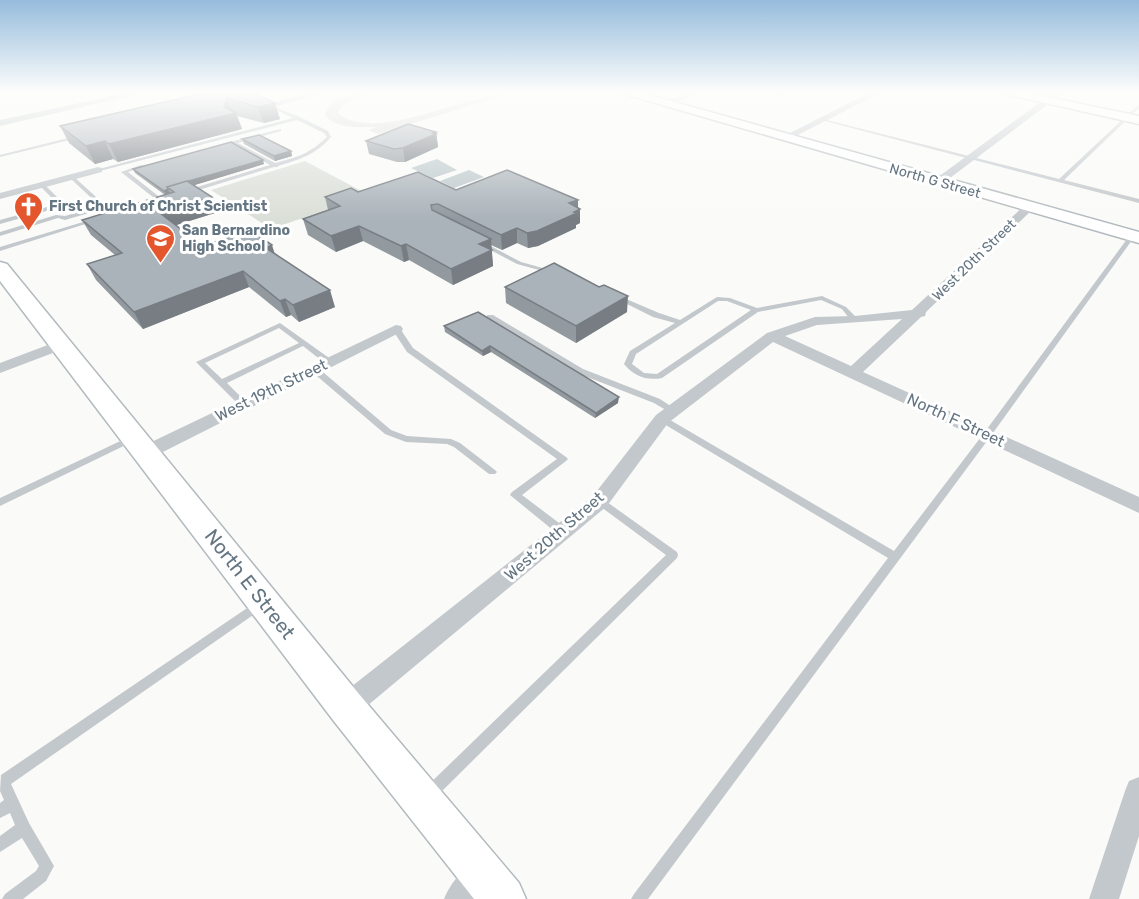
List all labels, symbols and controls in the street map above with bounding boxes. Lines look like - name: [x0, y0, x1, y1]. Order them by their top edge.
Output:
- street label: North G Street: [887, 160, 983, 202]
- church icon: First Church of Christ Scientist: [12, 190, 44, 232]
- place label: First Church of Christ Scientist: [49, 198, 268, 215]
- street label: West 20th Street: [929, 215, 1020, 304]
- school or university icon: San Bernardino High School: [145, 222, 177, 264]
- place label: San Bernardino High School: [182, 222, 290, 255]
- street label: West 19th Street: [212, 355, 330, 425]
- street label: North F Street: [904, 389, 1008, 451]
- street label: West 20th Street: [500, 488, 608, 584]
- street label: North E Street: [200, 524, 300, 644]

